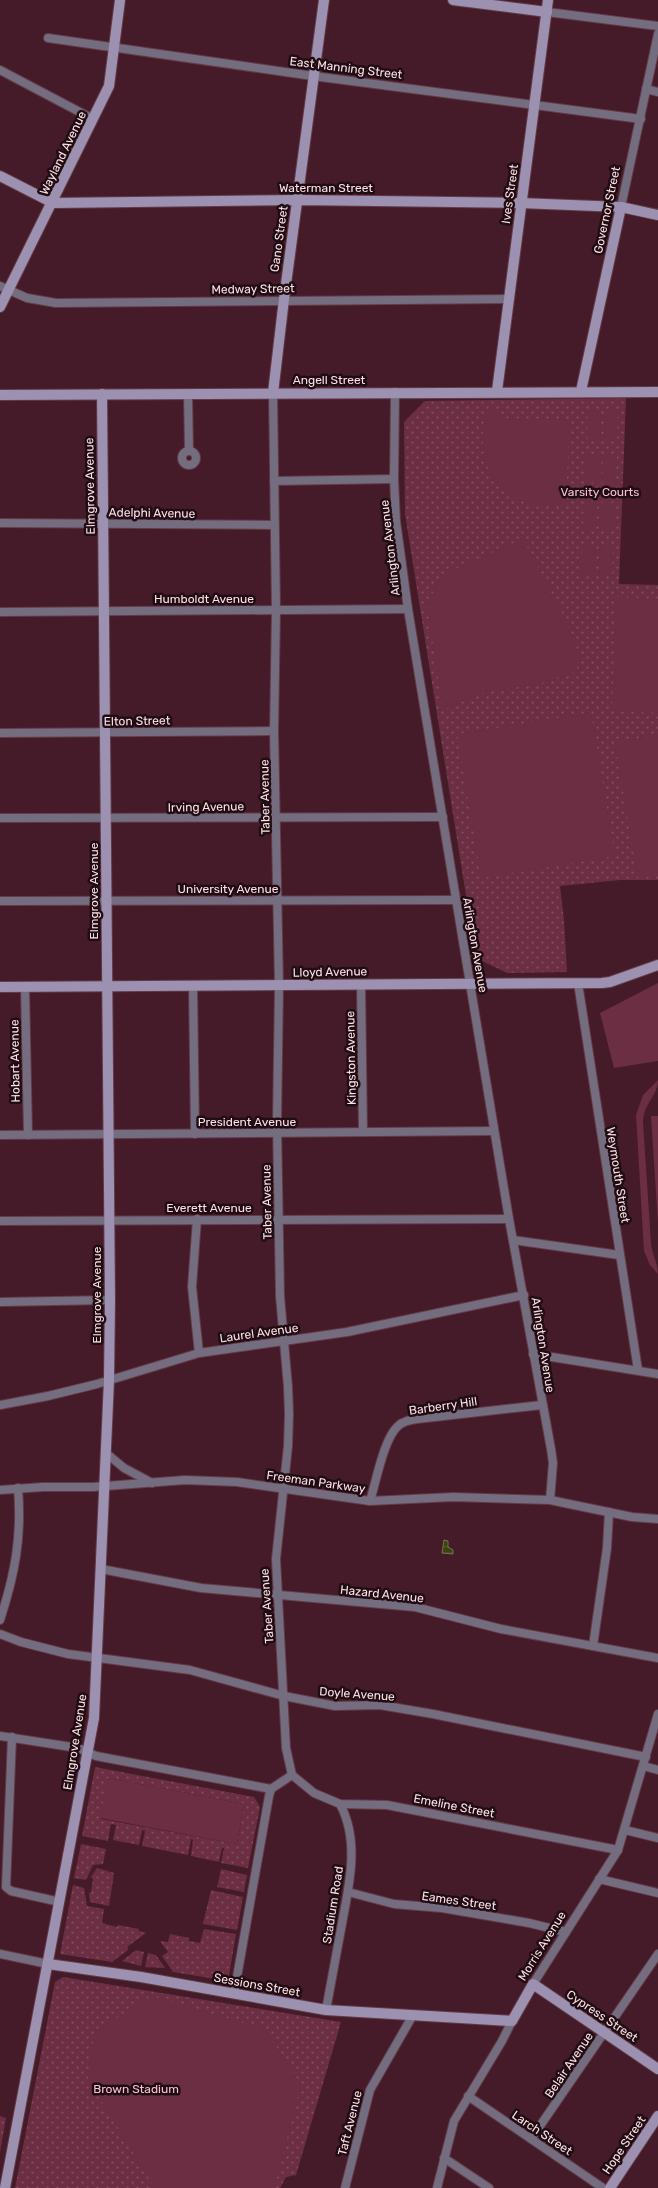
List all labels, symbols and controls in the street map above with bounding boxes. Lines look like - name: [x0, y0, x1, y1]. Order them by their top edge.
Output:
- street label: East Manning Street: [289, 54, 403, 82]
- street label: Wayland Avenue: [37, 109, 89, 197]
- street label: Ives Street: [499, 163, 521, 225]
- street label: Governor Street: [591, 165, 623, 255]
- street label: Waterman Street: [279, 181, 373, 195]
- street label: Gano Street: [267, 205, 291, 273]
- street label: Medway Street: [211, 281, 295, 297]
- street label: Angell Street: [293, 373, 366, 387]
- street label: Elmgrove Avenue: [82, 437, 98, 535]
- park label: Varsity Courts: [561, 485, 639, 499]
- street label: Arlington Avenue: [377, 499, 403, 597]
- street label: Adelphi Avenue: [109, 505, 196, 521]
- street label: Humboldt Avenue: [154, 592, 254, 606]
- street label: Elton Street: [104, 713, 171, 729]
- street label: Taber Avenue: [257, 759, 273, 835]
- street label: Irving Avenue: [168, 799, 245, 815]
- street label: Elmgrove Avenue: [87, 842, 101, 939]
- street label: University Avenue: [178, 882, 279, 896]
- street label: Arlington Avenue: [460, 896, 490, 994]
- street label: Lloyd Avenue: [293, 964, 368, 980]
- street label: Kingston Avenue: [343, 1011, 359, 1105]
- street label: Hobart Avenue: [7, 1019, 23, 1103]
- street label: President Avenue: [198, 1115, 296, 1129]
- street label: Weymouth Street: [604, 1126, 633, 1224]
- street label: Taber Avenue: [259, 1164, 275, 1240]
- street label: Everett Avenue: [166, 1201, 252, 1215]
- street label: Elmgrove Avenue: [90, 1246, 104, 1343]
- street label: Arlington Avenue: [529, 1296, 557, 1394]
- street label: Laurel Avenue: [219, 1321, 300, 1345]
- street label: Barberry Hill: [408, 1394, 478, 1418]
- street label: Freeman Parkway: [266, 1468, 367, 1496]
- street label: Taber Avenue: [257, 1568, 277, 1644]
- street label: Hazard Avenue: [339, 1583, 425, 1605]
- street label: Doyle Avenue: [319, 1684, 396, 1704]
- street label: Elmgrove Avenue: [61, 1693, 90, 1791]
- street label: Emeline Street: [412, 1791, 496, 1821]
- street label: Stadium Road: [320, 1865, 346, 1945]
- street label: Eames Street: [421, 1889, 497, 1913]
- street label: Morris Avenue: [515, 1908, 569, 1983]
- street label: Sessions Street: [213, 1971, 301, 2000]
- street label: Cypress Street: [564, 1987, 640, 2045]
- street label: Belair Avenue: [542, 2029, 596, 2100]
- park label: Brown Stadium: [93, 2082, 179, 2096]
- street label: Taft Avenue: [335, 2089, 365, 2157]
- street label: Larch Street: [509, 2108, 575, 2158]
- street label: Hope Street: [599, 2113, 649, 2177]

